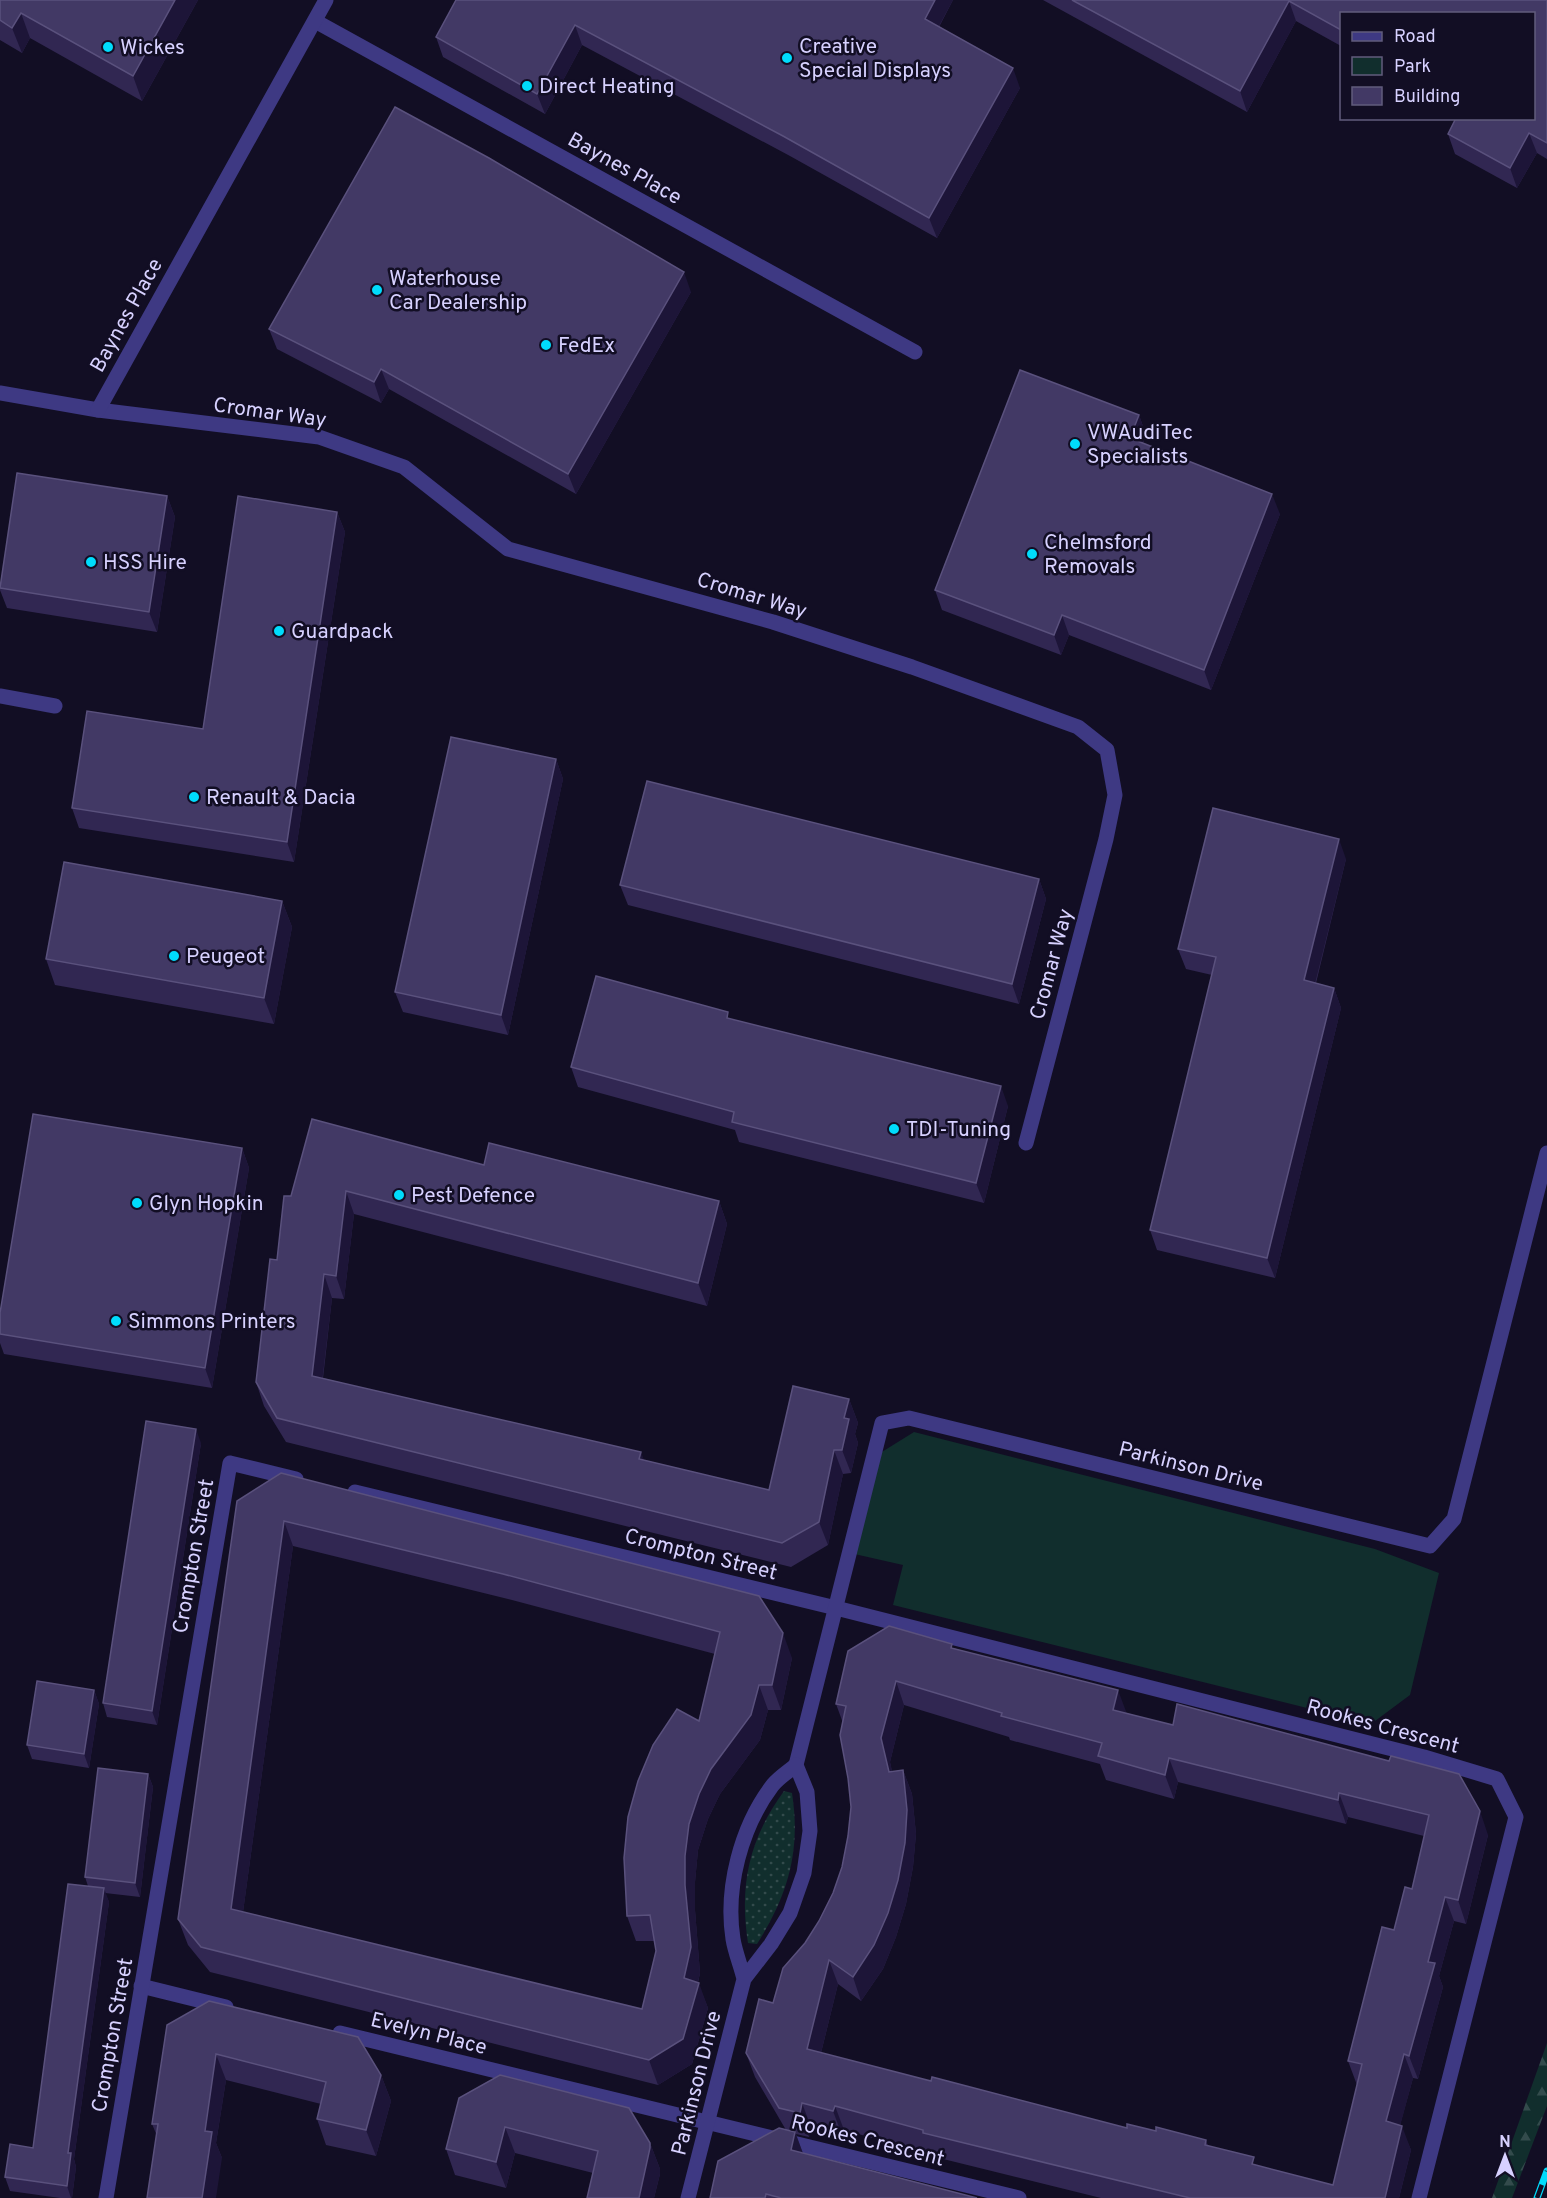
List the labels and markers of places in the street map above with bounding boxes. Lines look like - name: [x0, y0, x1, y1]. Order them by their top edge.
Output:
- place label: Creative Special Displays: [799, 34, 951, 85]
- place label: Wickes: [120, 35, 185, 62]
- marker: Wickes: [101, 40, 115, 54]
- marker: Creative Special Displays: [780, 51, 794, 65]
- place label: Direct Heating: [539, 74, 675, 101]
- marker: Direct Heating: [520, 79, 534, 93]
- place label: Waterhouse Car Dealership: [389, 266, 527, 317]
- marker: Waterhouse Car Dealership: [370, 283, 384, 297]
- place label: FedEx: [558, 333, 615, 360]
- marker: FedEx: [539, 338, 553, 352]
- place label: VWAudiTec Specialists: [1087, 420, 1193, 471]
- marker: VWAudiTec Specialists: [1068, 437, 1082, 451]
- place label: Chelmsford Removals: [1044, 530, 1152, 581]
- marker: Chelmsford Removals: [1025, 547, 1039, 561]
- place label: HSS Hire: [103, 550, 187, 577]
- marker: HSS Hire: [84, 555, 98, 569]
- place label: Guardpack: [291, 619, 393, 646]
- marker: Guardpack: [272, 624, 286, 638]
- place label: Renault & Dacia: [206, 785, 355, 812]
- marker: Renault & Dacia: [187, 790, 201, 804]
- place label: Peugeot: [186, 944, 265, 971]
- marker: Peugeot: [167, 949, 181, 963]
- place label: TDI-Tuning: [906, 1117, 1011, 1144]
- marker: TDI-Tuning: [887, 1122, 901, 1136]
- place label: Pest Defence: [411, 1183, 535, 1210]
- marker: Pest Defence: [392, 1188, 406, 1202]
- place label: Glyn Hopkin: [149, 1191, 264, 1218]
- marker: Glyn Hopkin: [130, 1196, 144, 1210]
- place label: Simmons Printers: [128, 1309, 295, 1336]
- marker: Simmons Printers: [109, 1314, 123, 1328]

